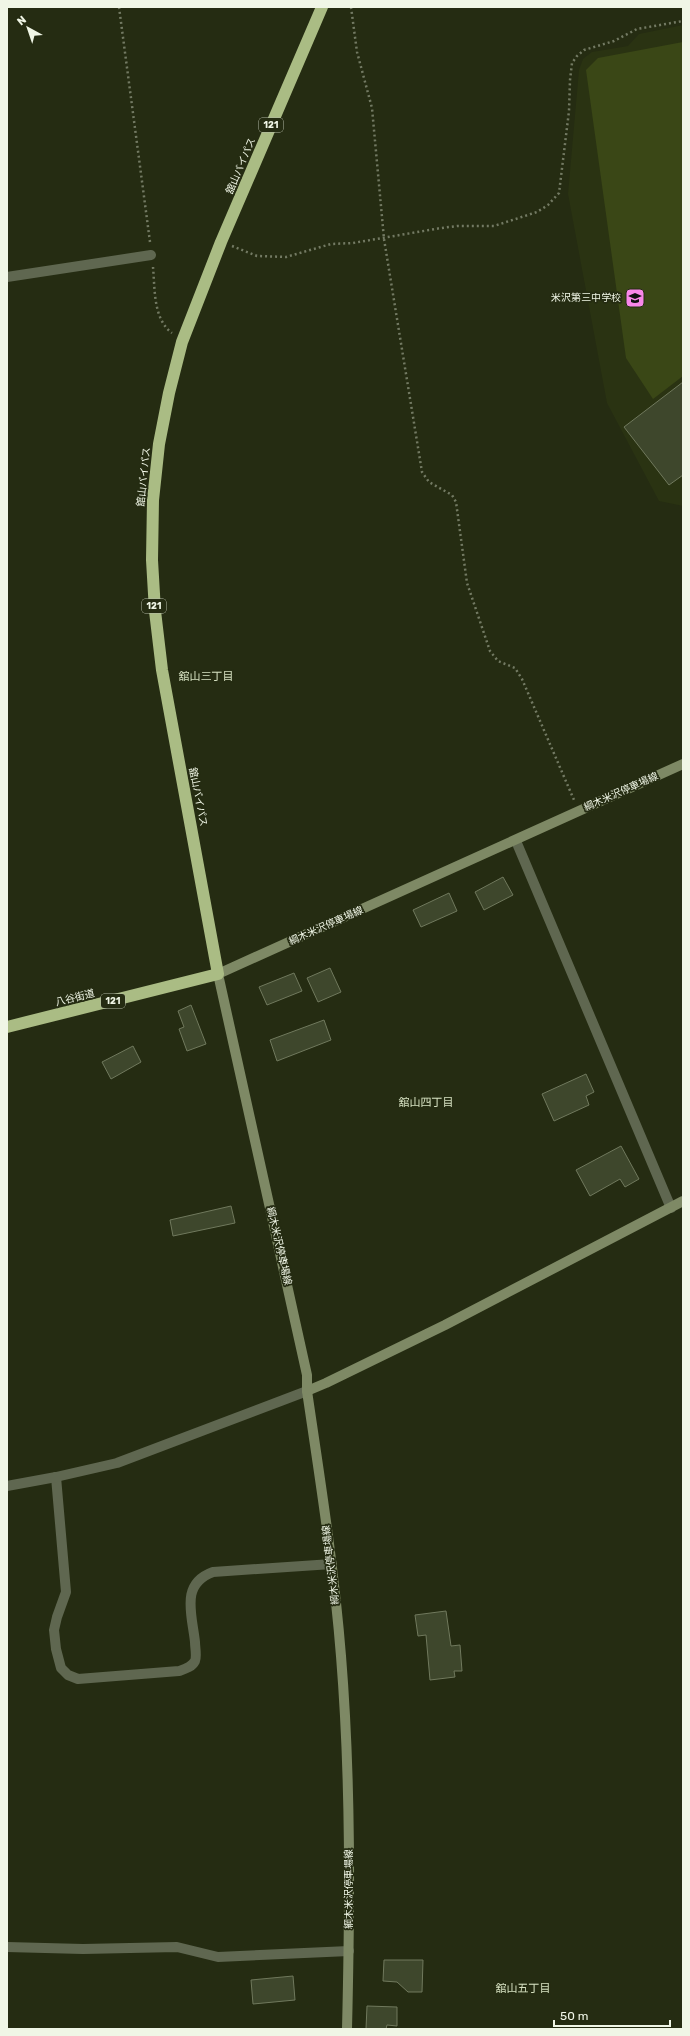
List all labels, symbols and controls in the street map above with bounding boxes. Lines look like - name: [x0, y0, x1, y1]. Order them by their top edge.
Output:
- north arrow: [8, 8, 48, 48]
- text: N: [15, 13, 29, 28]
- road number: 121: [259, 118, 283, 132]
- street label: 舘山バイパス: [224, 136, 258, 196]
- school or university icon: 米沢第三中学校: [624, 287, 646, 309]
- place label: 米沢第三中学校: [551, 292, 621, 304]
- street label: 舘山バイパス: [135, 447, 153, 507]
- road number: 121: [142, 599, 166, 613]
- district label: 舘山三丁目: [179, 670, 234, 683]
- street label: 舘山バイパス: [186, 766, 210, 828]
- street label: 綱木米沢停車場線: [582, 770, 660, 814]
- street label: 綱木米沢停車場線: [287, 904, 365, 948]
- street label: 八谷街道: [54, 987, 96, 1009]
- road number: 121: [101, 994, 125, 1008]
- district label: 舘山四丁目: [399, 1096, 454, 1109]
- street label: 綱木米沢停車場線: [264, 1206, 294, 1286]
- street label: 綱木米沢停車場線: [320, 1525, 342, 1605]
- street label: 綱木米沢停車場線: [343, 1849, 355, 1929]
- district label: 舘山五丁目: [496, 1982, 551, 1995]
- scale bar: [554, 2002, 670, 2028]
- text: 50 m: [560, 2009, 588, 2023]

